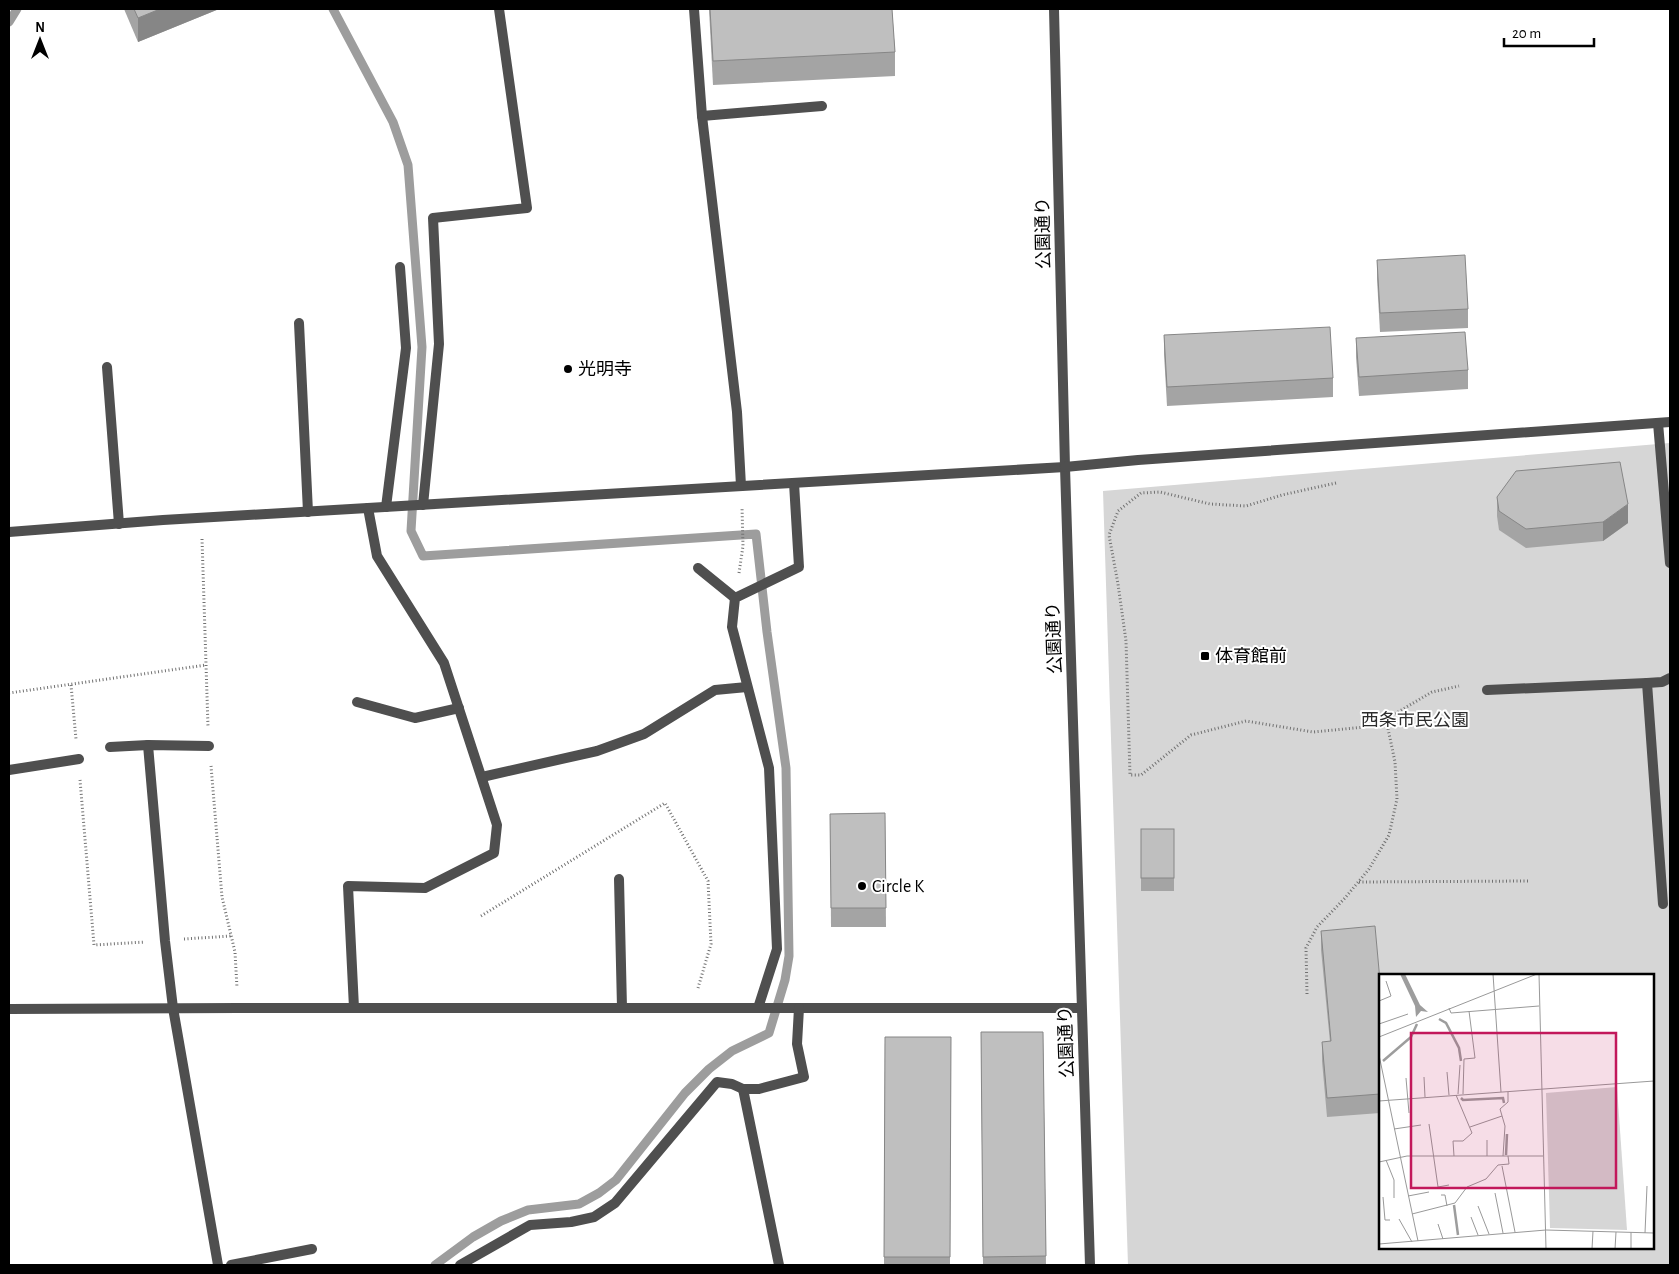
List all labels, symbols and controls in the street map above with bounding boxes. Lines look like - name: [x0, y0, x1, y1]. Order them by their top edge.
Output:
- north arrow: [15, 15, 65, 65]
- scale bar: [1504, 15, 1594, 47]
- text: N: [35, 21, 45, 35]
- text: 20 m: [1512, 26, 1541, 41]
- street label: 公園通り: [1033, 197, 1054, 269]
- place label: 光明寺: [578, 360, 632, 379]
- marker: 光明寺: [562, 363, 574, 375]
- street label: 公園通り: [1044, 602, 1065, 674]
- place label: 体育館前: [1215, 646, 1287, 666]
- marker: 体育館前: [1199, 650, 1211, 662]
- park label: 西条市民公園: [1361, 711, 1469, 730]
- place label: Circle K: [872, 878, 924, 896]
- marker: Circle K: [856, 880, 868, 892]
- inset map: [1379, 974, 1654, 1249]
- street label: 公園通り: [1056, 1006, 1077, 1078]

